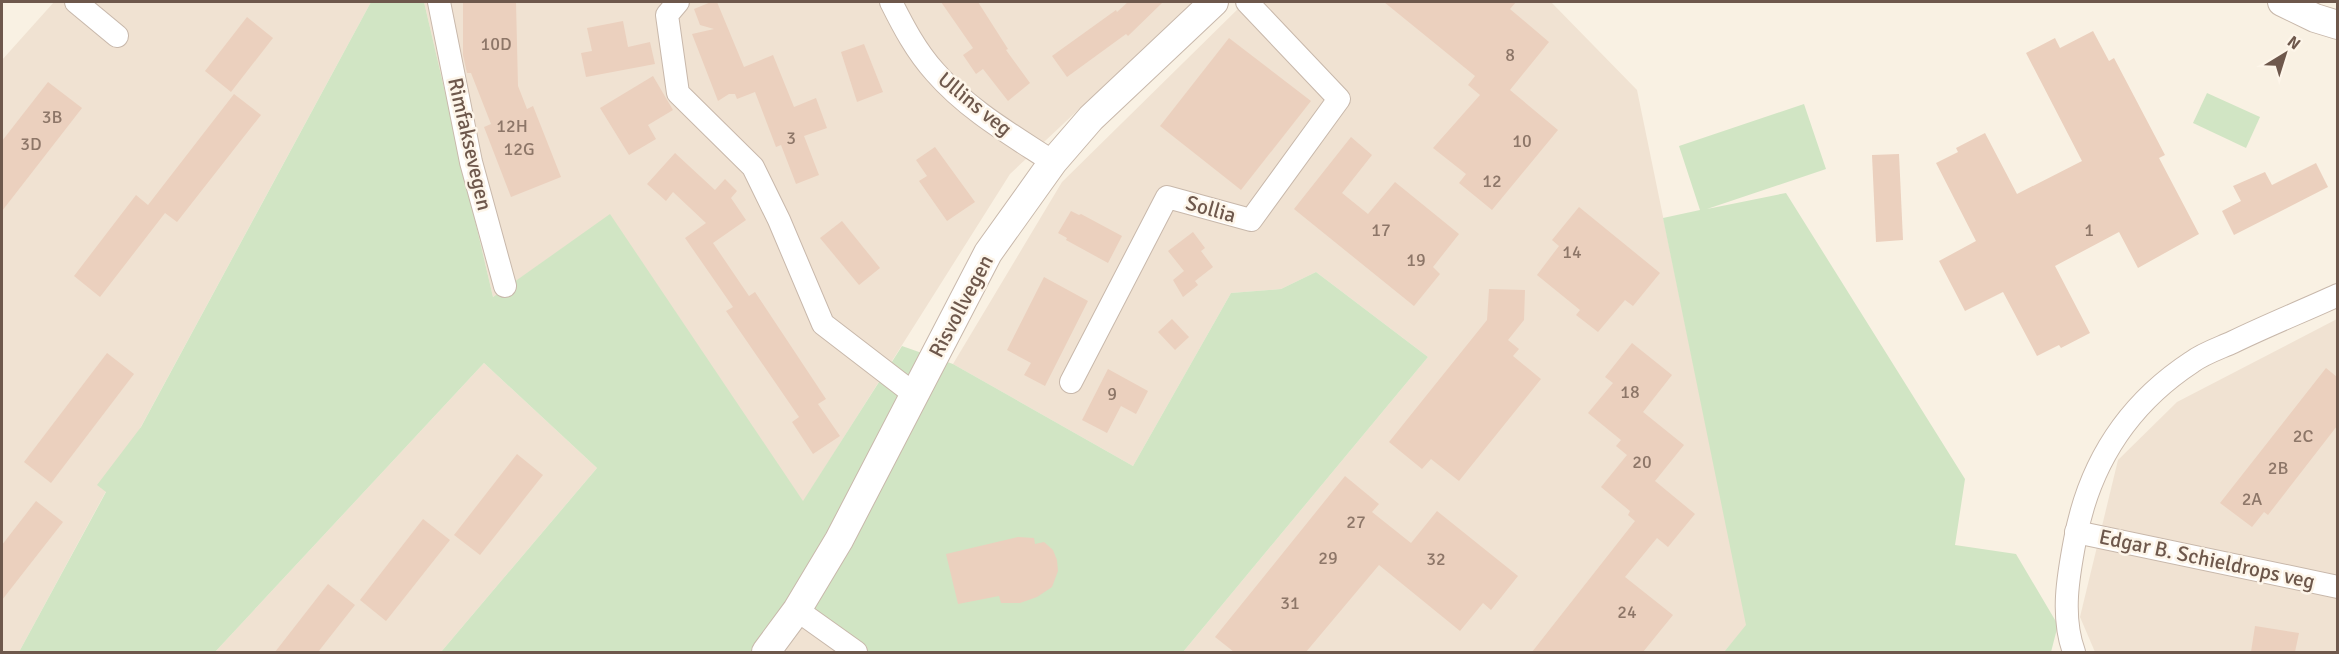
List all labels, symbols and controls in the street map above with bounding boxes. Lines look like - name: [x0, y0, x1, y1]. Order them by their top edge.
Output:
- north arrow: [2255, 24, 2315, 84]
- text: N: [2283, 32, 2304, 54]
- house number: 10D: [480, 33, 512, 55]
- house number: 8: [1505, 44, 1515, 66]
- street label: Ullins veg: [933, 66, 1017, 142]
- street label: Rimfaksevegen: [442, 75, 498, 213]
- house number: 3B: [42, 106, 62, 128]
- house number: 12H: [496, 115, 528, 137]
- house number: 3: [786, 127, 796, 149]
- house number: 10: [1512, 130, 1532, 152]
- house number: 3D: [20, 133, 42, 155]
- house number: 12G: [503, 138, 535, 160]
- house number: 12: [1482, 170, 1502, 192]
- street label: Sollia: [1183, 189, 1239, 229]
- house number: 17: [1371, 219, 1391, 241]
- house number: 1: [2084, 219, 2094, 241]
- house number: 14: [1562, 241, 1582, 263]
- house number: 19: [1406, 249, 1426, 271]
- street label: Risvollvegen: [923, 250, 999, 362]
- house number: 18: [1620, 381, 1640, 403]
- house number: 9: [1107, 383, 1117, 405]
- house number: 2C: [2293, 425, 2313, 447]
- house number: 20: [1632, 451, 1652, 473]
- house number: 2B: [2268, 457, 2288, 479]
- house number: 2A: [2242, 488, 2262, 510]
- house number: 27: [1346, 511, 1366, 533]
- street label: Edgar B. Schieldrops veg: [2097, 523, 2317, 595]
- house number: 29: [1318, 547, 1338, 569]
- house number: 32: [1426, 548, 1446, 570]
- house number: 31: [1280, 592, 1300, 614]
- house number: 24: [1617, 601, 1637, 623]

